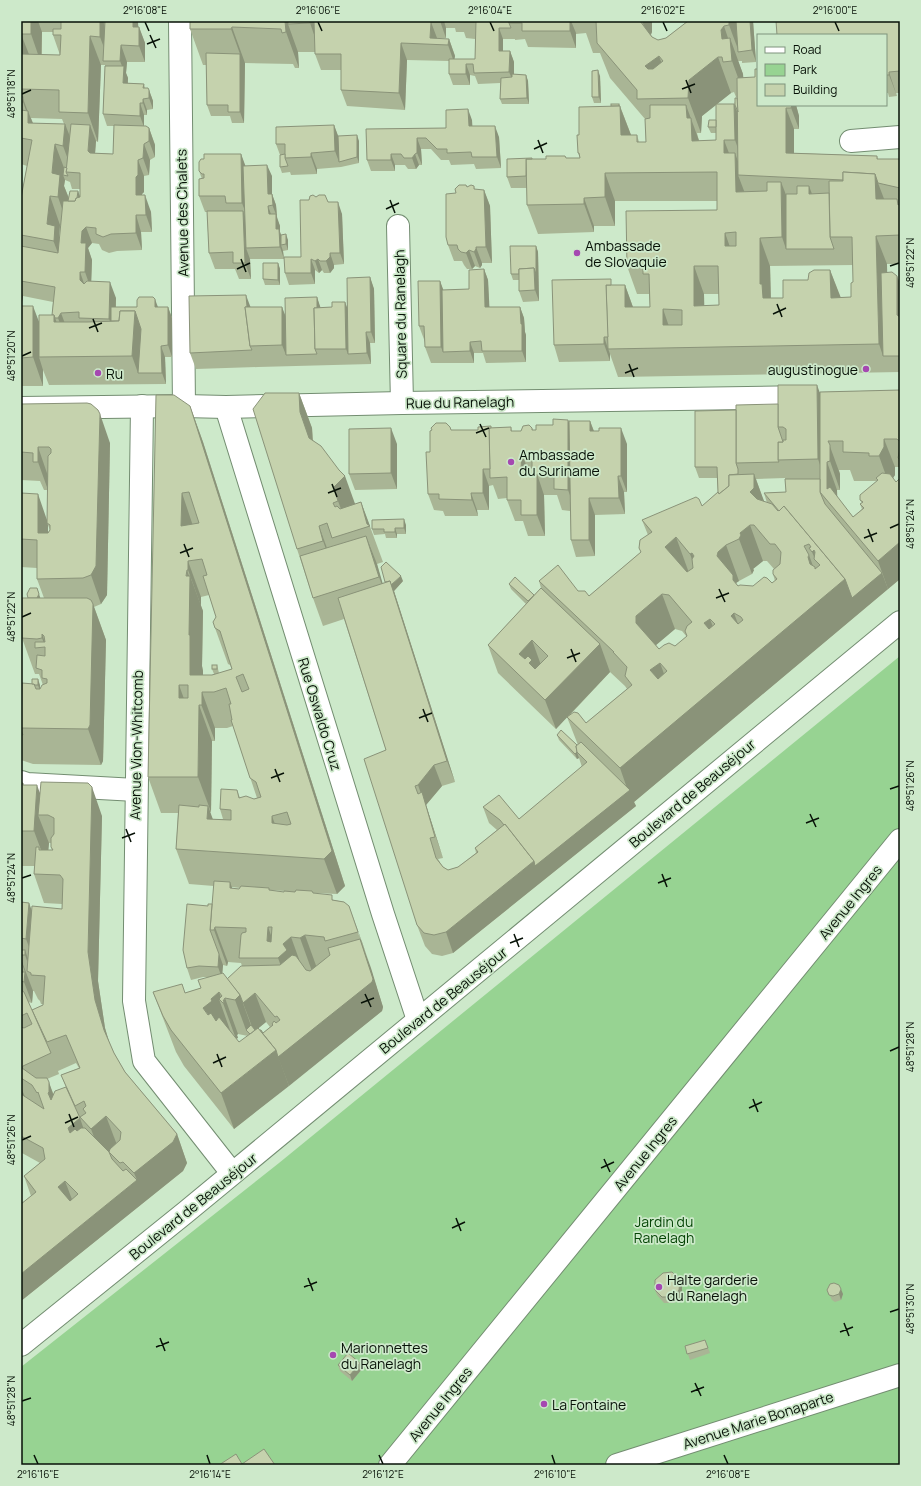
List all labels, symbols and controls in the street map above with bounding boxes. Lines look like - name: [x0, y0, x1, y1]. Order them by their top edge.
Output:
- text: 2°16'08"E: [123, 3, 167, 17]
- text: 2°16'06"E: [296, 3, 340, 17]
- text: 2°16'04"E: [468, 3, 512, 17]
- text: 2°16'02"E: [641, 3, 685, 17]
- text: 2°16'00"E: [813, 3, 857, 17]
- legend: [757, 34, 887, 106]
- text: Road: [793, 41, 821, 58]
- text: Park: [793, 61, 818, 78]
- text: 48°51'18"N: [4, 70, 18, 118]
- text: Building: [793, 81, 837, 98]
- street label: Avenue des Chalets: [171, 149, 193, 277]
- place label: Ambassade de Slovaquie: [585, 236, 667, 271]
- text: 48°51'22"N: [903, 238, 917, 288]
- marker: Ambassade de Slovaquie: [572, 248, 582, 258]
- street label: Square du Ranelagh: [389, 249, 411, 379]
- text: 48°51'20"N: [4, 331, 18, 381]
- place label: augustinogue: [768, 360, 858, 379]
- place label: Ru: [106, 364, 123, 383]
- marker: augustinogue: [861, 364, 871, 374]
- marker: Ru: [93, 368, 103, 378]
- street label: Rue du Ranelagh: [406, 392, 514, 412]
- place label: Ambassade du Suriname: [519, 445, 600, 480]
- marker: Ambassade du Suriname: [506, 457, 516, 467]
- text: 48°51'24"N: [903, 499, 917, 549]
- text: 48°51'22"N: [4, 592, 18, 642]
- street label: Rue Oswaldo Cruz: [294, 655, 346, 773]
- street label: Avenue Vion-Whitcomb: [125, 670, 147, 820]
- street label: Boulevard de Beauséjour: [625, 734, 759, 852]
- text: 48°51'26"N: [903, 761, 917, 811]
- text: 48°51'24"N: [4, 853, 18, 903]
- street label: Avenue Ingres: [814, 861, 886, 943]
- street label: Boulevard de Beauséjour: [375, 942, 511, 1058]
- text: 48°51'28"N: [903, 1022, 917, 1072]
- street label: Avenue Ingres: [609, 1112, 681, 1194]
- text: 48°51'26"N: [4, 1115, 18, 1165]
- street label: Boulevard de Beauséjour: [125, 1148, 261, 1264]
- park label: Jardin du Ranelagh: [634, 1212, 694, 1247]
- place label: Halte garderie du Ranelagh: [667, 1270, 758, 1305]
- marker: Halte garderie du Ranelagh: [654, 1282, 664, 1292]
- text: 48°51'30"N: [903, 1284, 917, 1334]
- place label: Marionnettes du Ranelagh: [341, 1338, 428, 1373]
- marker: Marionnettes du Ranelagh: [328, 1350, 338, 1360]
- street label: Avenue Ingres: [404, 1363, 476, 1445]
- text: 48°51'28"N: [4, 1376, 18, 1426]
- street label: Avenue Marie Bonaparte: [680, 1387, 836, 1453]
- place label: La Fontaine: [552, 1395, 626, 1414]
- marker: La Fontaine: [539, 1399, 549, 1409]
- text: 2°16'16"E: [17, 1467, 59, 1481]
- text: 2°16'14"E: [189, 1467, 231, 1481]
- text: 2°16'12"E: [362, 1467, 404, 1481]
- text: 2°16'10"E: [534, 1467, 576, 1481]
- text: 2°16'08"E: [706, 1467, 750, 1481]

